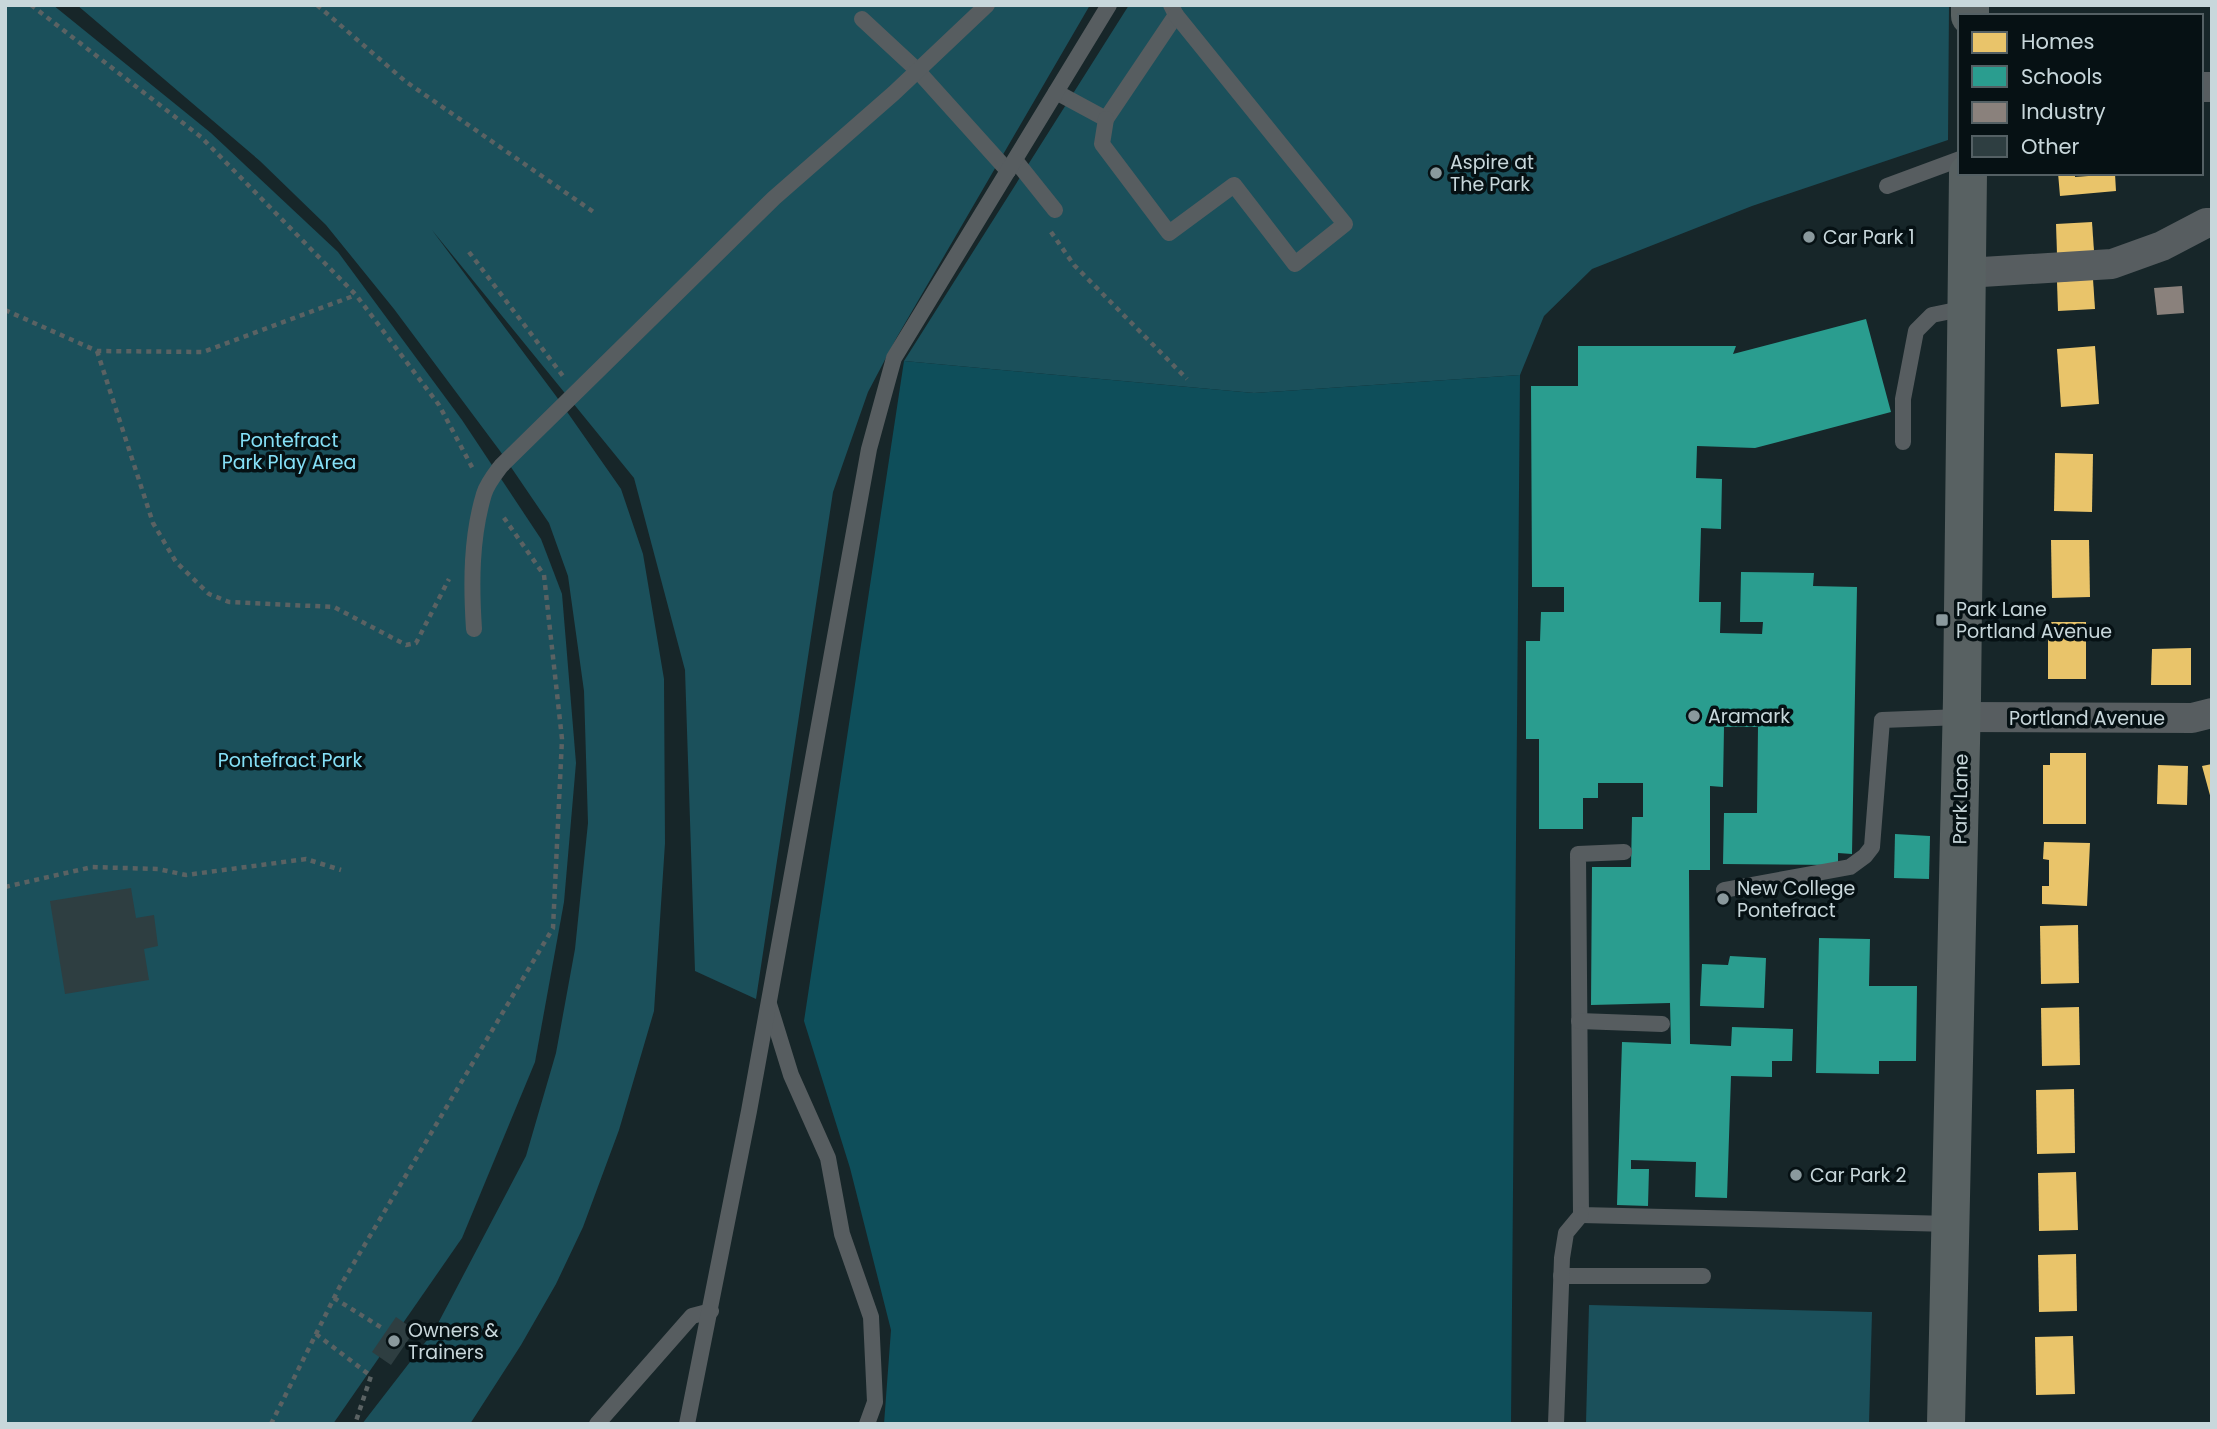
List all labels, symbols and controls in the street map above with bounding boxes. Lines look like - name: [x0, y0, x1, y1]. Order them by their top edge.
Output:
- legend: [1958, 14, 2203, 175]
- text: Homes: [2021, 27, 2095, 56]
- text: Schools: [2021, 62, 2103, 91]
- text: Industry: [2021, 97, 2106, 126]
- text: Other: [2021, 132, 2080, 161]
- place label: Aspire at The Park: [1450, 149, 1534, 198]
- marker: Aspire at The Park: [1428, 165, 1444, 181]
- place label: Car Park 1: [1823, 224, 1915, 251]
- marker: Car Park 1: [1801, 229, 1817, 245]
- park label: Pontefract Park Play Area: [222, 427, 356, 476]
- place label: Park Lane Portland Avenue: [1956, 596, 2112, 645]
- marker: Park Lane Portland Avenue: [1934, 612, 1950, 628]
- place label: Aramark: [1708, 703, 1790, 730]
- street label: Portland Avenue: [2009, 705, 2165, 732]
- marker: Aramark: [1686, 708, 1702, 724]
- park label: Pontefract Park: [218, 747, 362, 774]
- street label: Park Lane: [1946, 753, 1975, 845]
- place label: New College Pontefract: [1737, 875, 1855, 924]
- marker: New College Pontefract: [1715, 891, 1731, 907]
- place label: Car Park 2: [1810, 1162, 1906, 1189]
- marker: Car Park 2: [1788, 1167, 1804, 1183]
- place label: Owners & Trainers: [408, 1317, 499, 1366]
- marker: Owners & Trainers: [386, 1333, 402, 1349]

